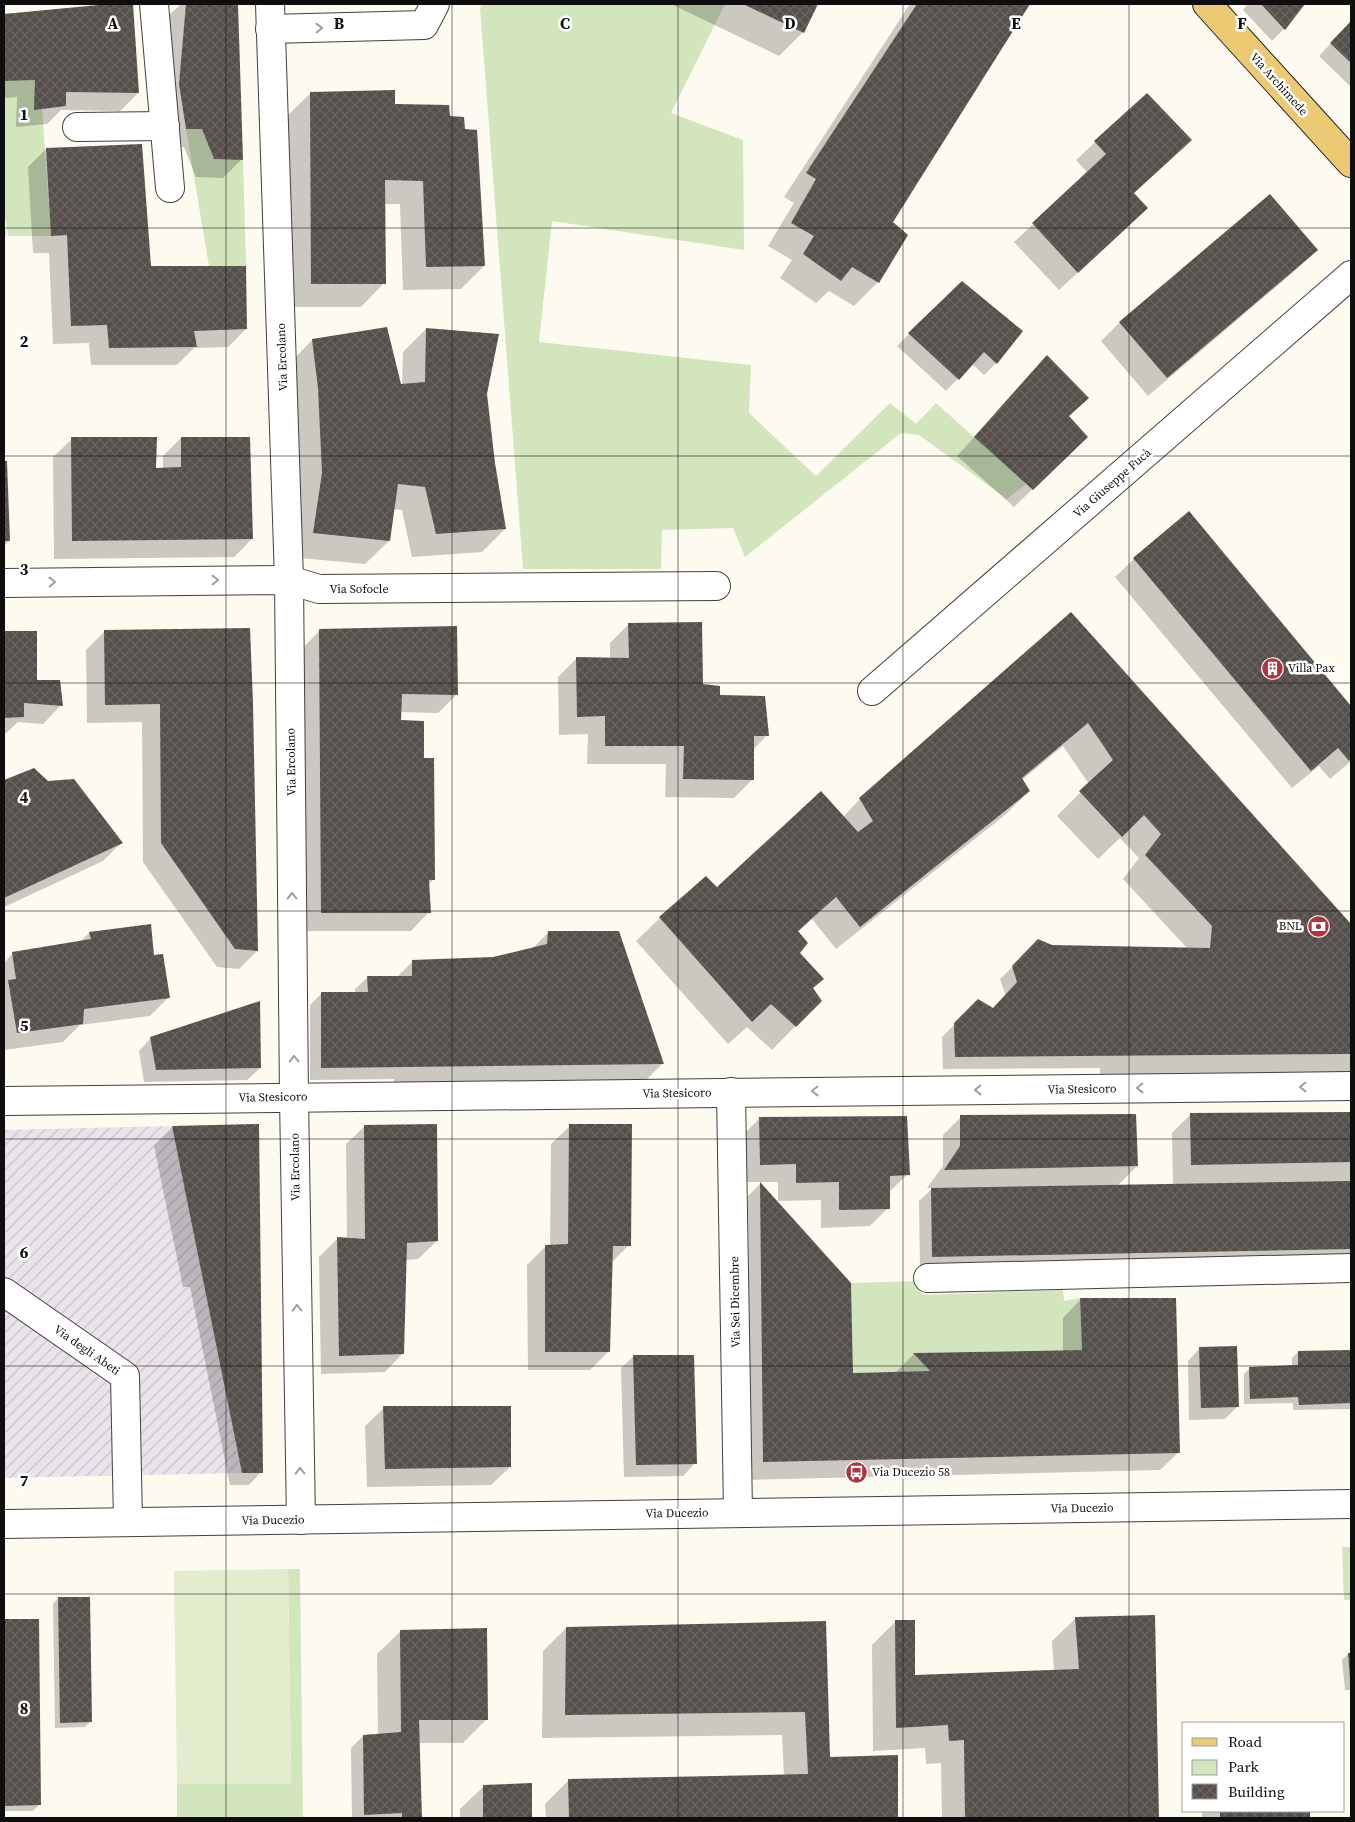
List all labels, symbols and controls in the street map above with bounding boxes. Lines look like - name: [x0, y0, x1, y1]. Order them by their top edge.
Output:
- text: A: [108, 12, 119, 34]
- text: B: [334, 12, 345, 34]
- text: C: [560, 12, 570, 34]
- text: D: [784, 12, 796, 34]
- text: E: [1011, 12, 1021, 34]
- text: F: [1237, 12, 1247, 34]
- one-way arrow: [316, 23, 323, 33]
- street label: Via Archimede: [1246, 49, 1312, 119]
- text: 1: [20, 103, 28, 125]
- street label: Via Ercolano: [273, 322, 291, 391]
- text: 2: [20, 330, 29, 352]
- street label: Via Giuseppe Fucà: [1070, 444, 1155, 521]
- text: 3: [20, 558, 29, 580]
- one-way arrow: [211, 575, 219, 586]
- one-way arrow: [49, 577, 57, 587]
- street label: Via Sofocle: [329, 581, 389, 597]
- building icon: Villa Pax: [1260, 656, 1284, 680]
- place label: Villa Pax: [1288, 660, 1335, 676]
- street label: Via Ercolano: [282, 727, 300, 796]
- text: 4: [20, 786, 29, 808]
- one-way arrow: [287, 892, 297, 900]
- bank icon: BNL: [1306, 914, 1330, 938]
- place label: BNL: [1279, 918, 1302, 934]
- text: 5: [20, 1014, 29, 1036]
- one-way arrow: [289, 1054, 299, 1062]
- street label: Via Stesicoro: [1047, 1080, 1117, 1098]
- one-way arrow: [1298, 1081, 1306, 1092]
- one-way arrow: [1136, 1083, 1144, 1093]
- street label: Via Stesicoro: [642, 1084, 712, 1102]
- one-way arrow: [973, 1085, 981, 1095]
- one-way arrow: [811, 1086, 818, 1096]
- street label: Via Stesicoro: [238, 1088, 308, 1106]
- street label: Via Ercolano: [286, 1132, 304, 1201]
- text: 6: [20, 1241, 29, 1263]
- street label: Via Sei Dicembre: [726, 1256, 744, 1348]
- one-way arrow: [292, 1304, 303, 1312]
- street label: Via degli Abeti: [51, 1321, 124, 1379]
- bus stop icon: Via Ducezio 58: [844, 1460, 868, 1484]
- place label: Via Ducezio 58: [872, 1464, 950, 1480]
- one-way arrow: [295, 1467, 305, 1474]
- text: 7: [20, 1469, 29, 1491]
- street label: Via Ducezio: [1050, 1499, 1114, 1517]
- street label: Via Ducezio: [645, 1504, 709, 1522]
- street label: Via Ducezio: [241, 1511, 305, 1529]
- text: 8: [20, 1697, 28, 1719]
- legend: [1182, 1722, 1345, 1812]
- text: Road: [1228, 1731, 1262, 1752]
- text: Park: [1228, 1756, 1260, 1777]
- text: Building: [1228, 1781, 1285, 1802]

